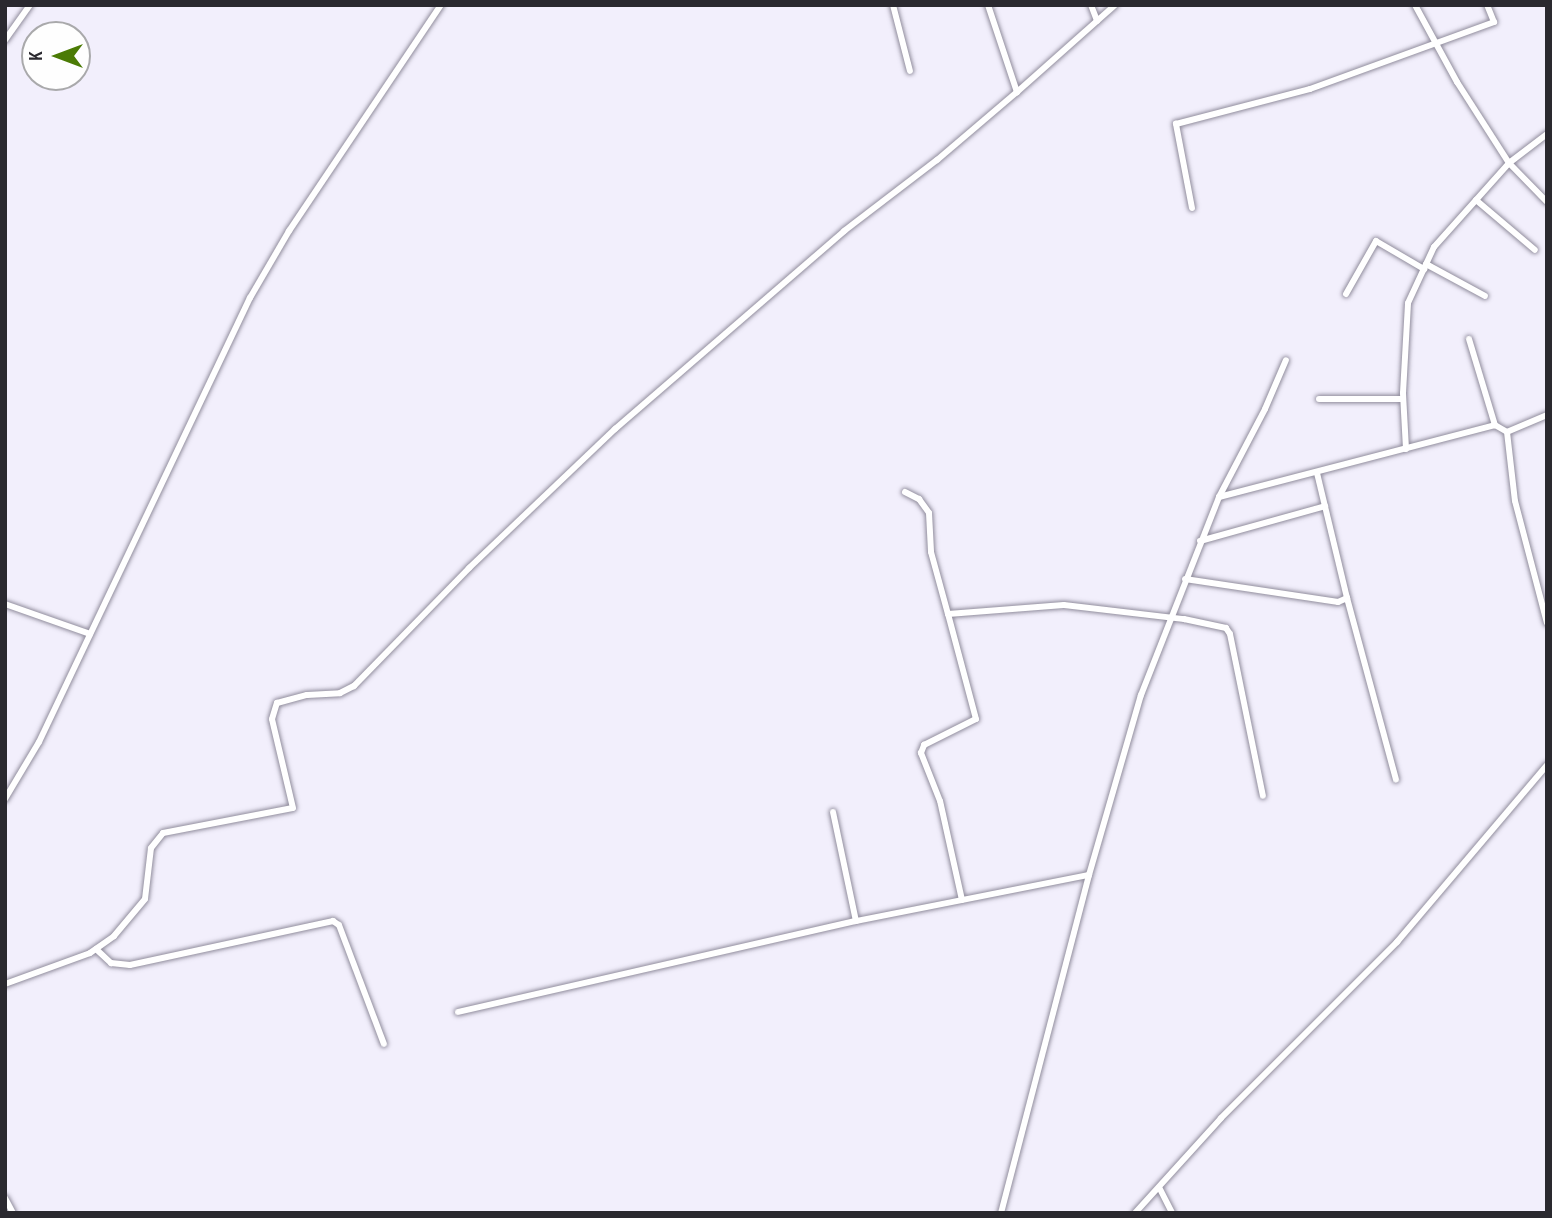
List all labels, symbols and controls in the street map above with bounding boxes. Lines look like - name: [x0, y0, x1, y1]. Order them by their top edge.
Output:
- north arrow: [21, 21, 91, 91]
- text: K: [25, 51, 48, 61]

